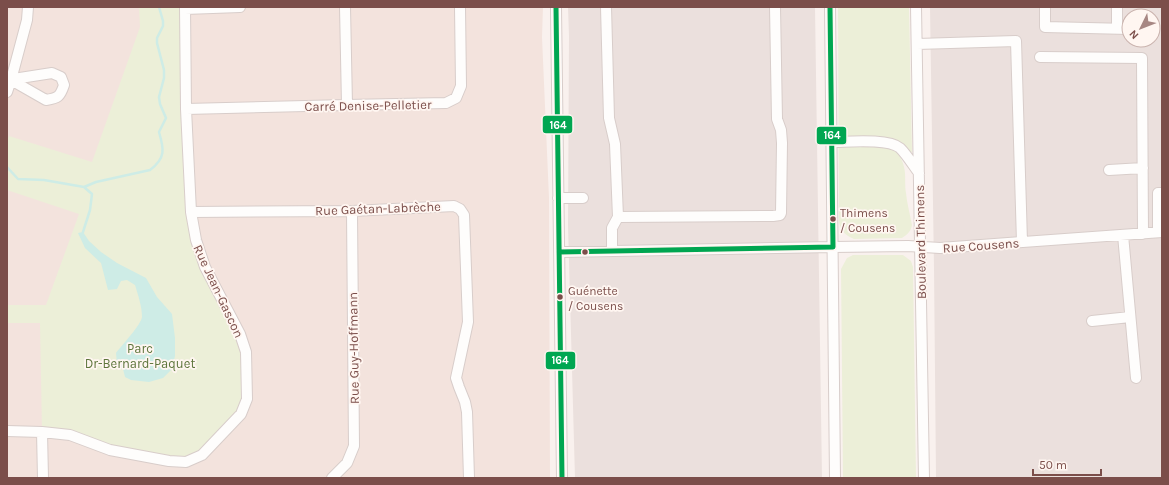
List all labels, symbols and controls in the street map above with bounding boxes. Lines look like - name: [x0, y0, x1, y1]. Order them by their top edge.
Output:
- north arrow: [1121, 8, 1161, 48]
- text: N: [1127, 27, 1141, 42]
- street label: Carré Denise-Pelletier: [304, 97, 432, 114]
- line badge: 164: [542, 115, 573, 134]
- text: 164: [549, 119, 567, 132]
- line badge: 164: [816, 126, 847, 145]
- text: 164: [823, 129, 841, 142]
- street label: Boulevard Thimens: [912, 185, 929, 299]
- street label: Rue Gaétan-Labrèche: [315, 199, 441, 218]
- place label: Thimens / Cousens: [840, 206, 895, 235]
- marker: Thimens / Cousens: [828, 214, 838, 224]
- street label: Rue Cousens: [942, 235, 1020, 256]
- street label: Rue Jean-Gascon: [190, 242, 247, 340]
- unlabelled marker: [580, 247, 590, 257]
- place label: Guénette / Cousens: [568, 284, 623, 313]
- street label: Rue Guy-Hoffmann: [345, 292, 362, 404]
- marker: Guénette / Cousens: [555, 292, 565, 302]
- park label: Parc Dr-Bernard-Paquet: [85, 341, 195, 372]
- line badge: 164: [545, 351, 576, 370]
- text: 164: [551, 354, 569, 367]
- scale bar: [1033, 451, 1101, 477]
- text: 50 m: [1039, 458, 1067, 472]

